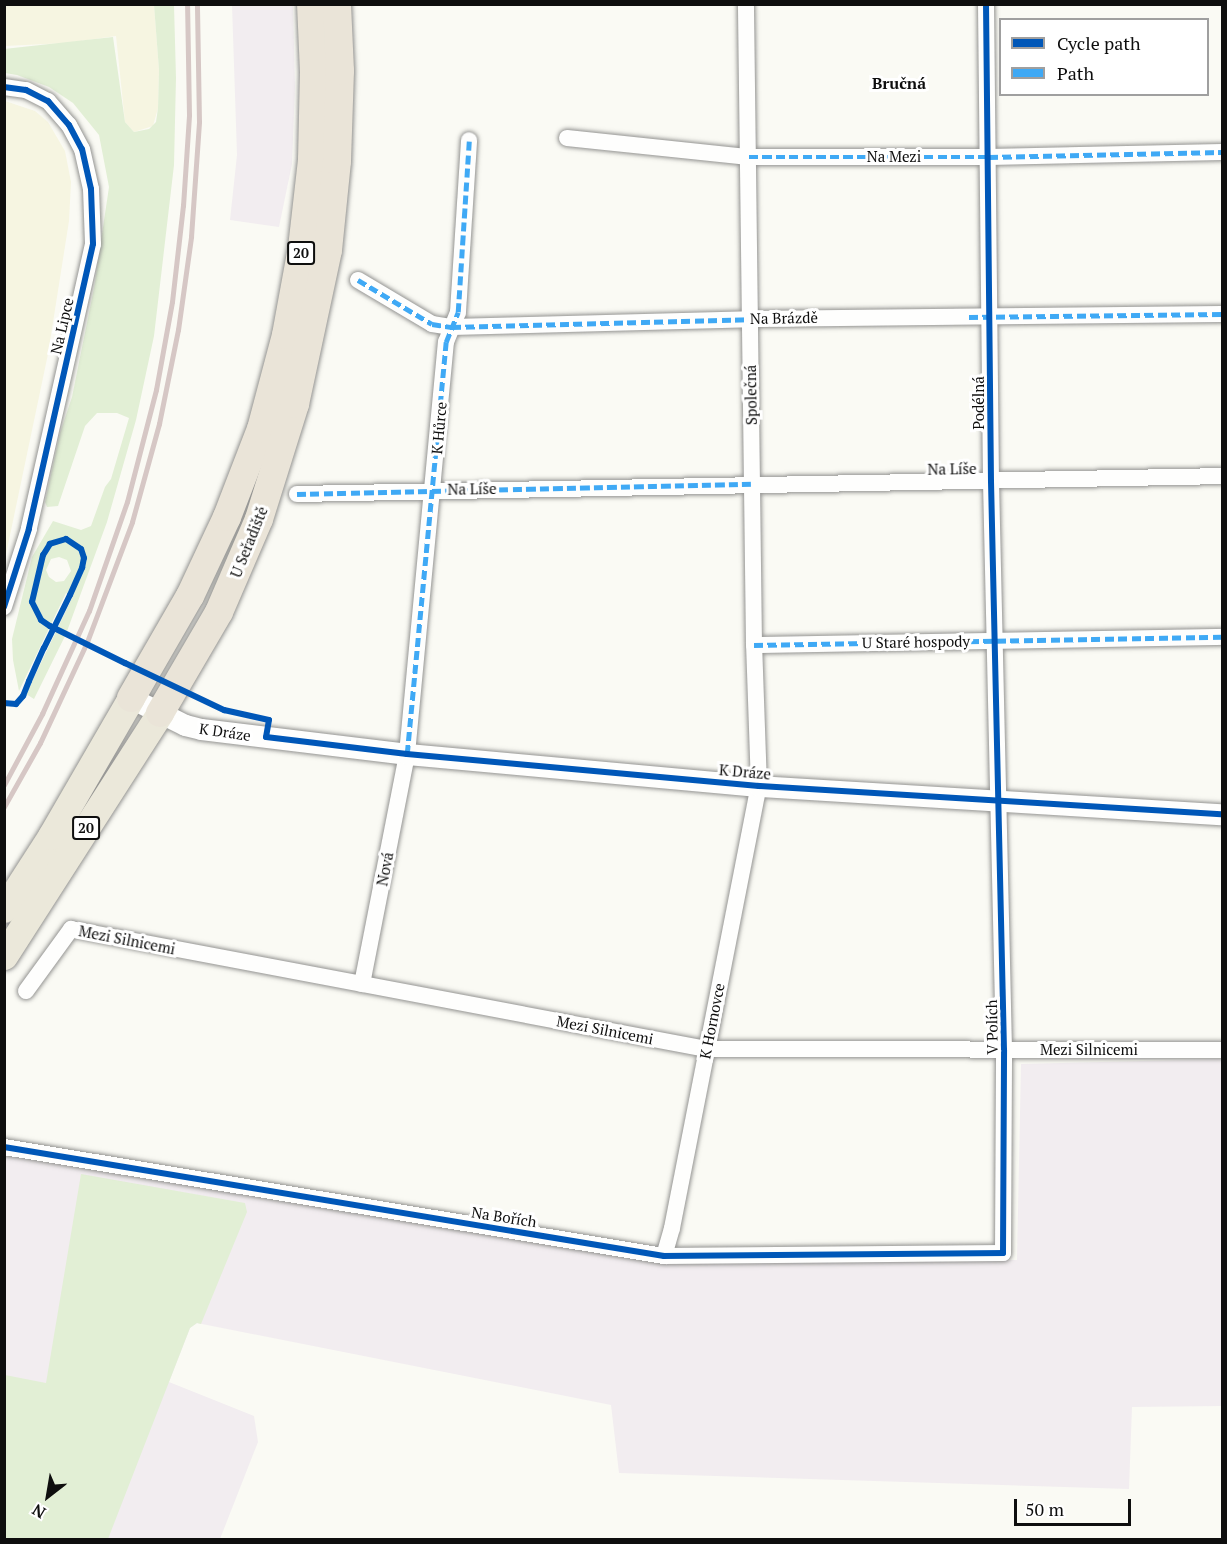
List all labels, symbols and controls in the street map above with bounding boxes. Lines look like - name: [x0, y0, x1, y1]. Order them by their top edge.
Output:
- legend: [999, 18, 1209, 96]
- text: Cycle path: [1057, 31, 1141, 55]
- text: Path: [1057, 61, 1094, 85]
- district label: Bručná: [872, 73, 926, 93]
- street label: Na Mezi: [867, 148, 921, 166]
- road number: 20: [286, 242, 316, 264]
- street label: Na Lipce: [47, 296, 77, 356]
- street label: Na Brázdě: [750, 308, 818, 328]
- street label: Společná: [741, 365, 761, 425]
- street label: Podélná: [970, 376, 988, 430]
- street label: K Hůrce: [428, 401, 450, 455]
- street label: Na Líše: [927, 460, 977, 478]
- street label: Na Líše: [447, 480, 497, 498]
- street label: U Seřadiště: [227, 504, 271, 580]
- street label: U Staré hospody: [862, 632, 970, 652]
- street label: K Dráze: [198, 719, 252, 745]
- street label: K Dráze: [718, 761, 772, 783]
- road number: 20: [71, 817, 101, 839]
- street label: Nová: [373, 851, 397, 887]
- street label: Mezi Silnicemi: [77, 922, 177, 958]
- street label: K Hornovce: [696, 982, 728, 1060]
- street label: V Polích: [983, 999, 1001, 1055]
- street label: Mezi Silnicemi: [555, 1012, 655, 1048]
- street label: Mezi Silnicemi: [1040, 1041, 1138, 1059]
- street label: Na Bořích: [470, 1203, 538, 1231]
- north arrow: [18, 1466, 78, 1526]
- scale bar: [1017, 1487, 1134, 1525]
- text: 50 m: [1025, 1497, 1064, 1521]
- text: N: [28, 1499, 50, 1524]

